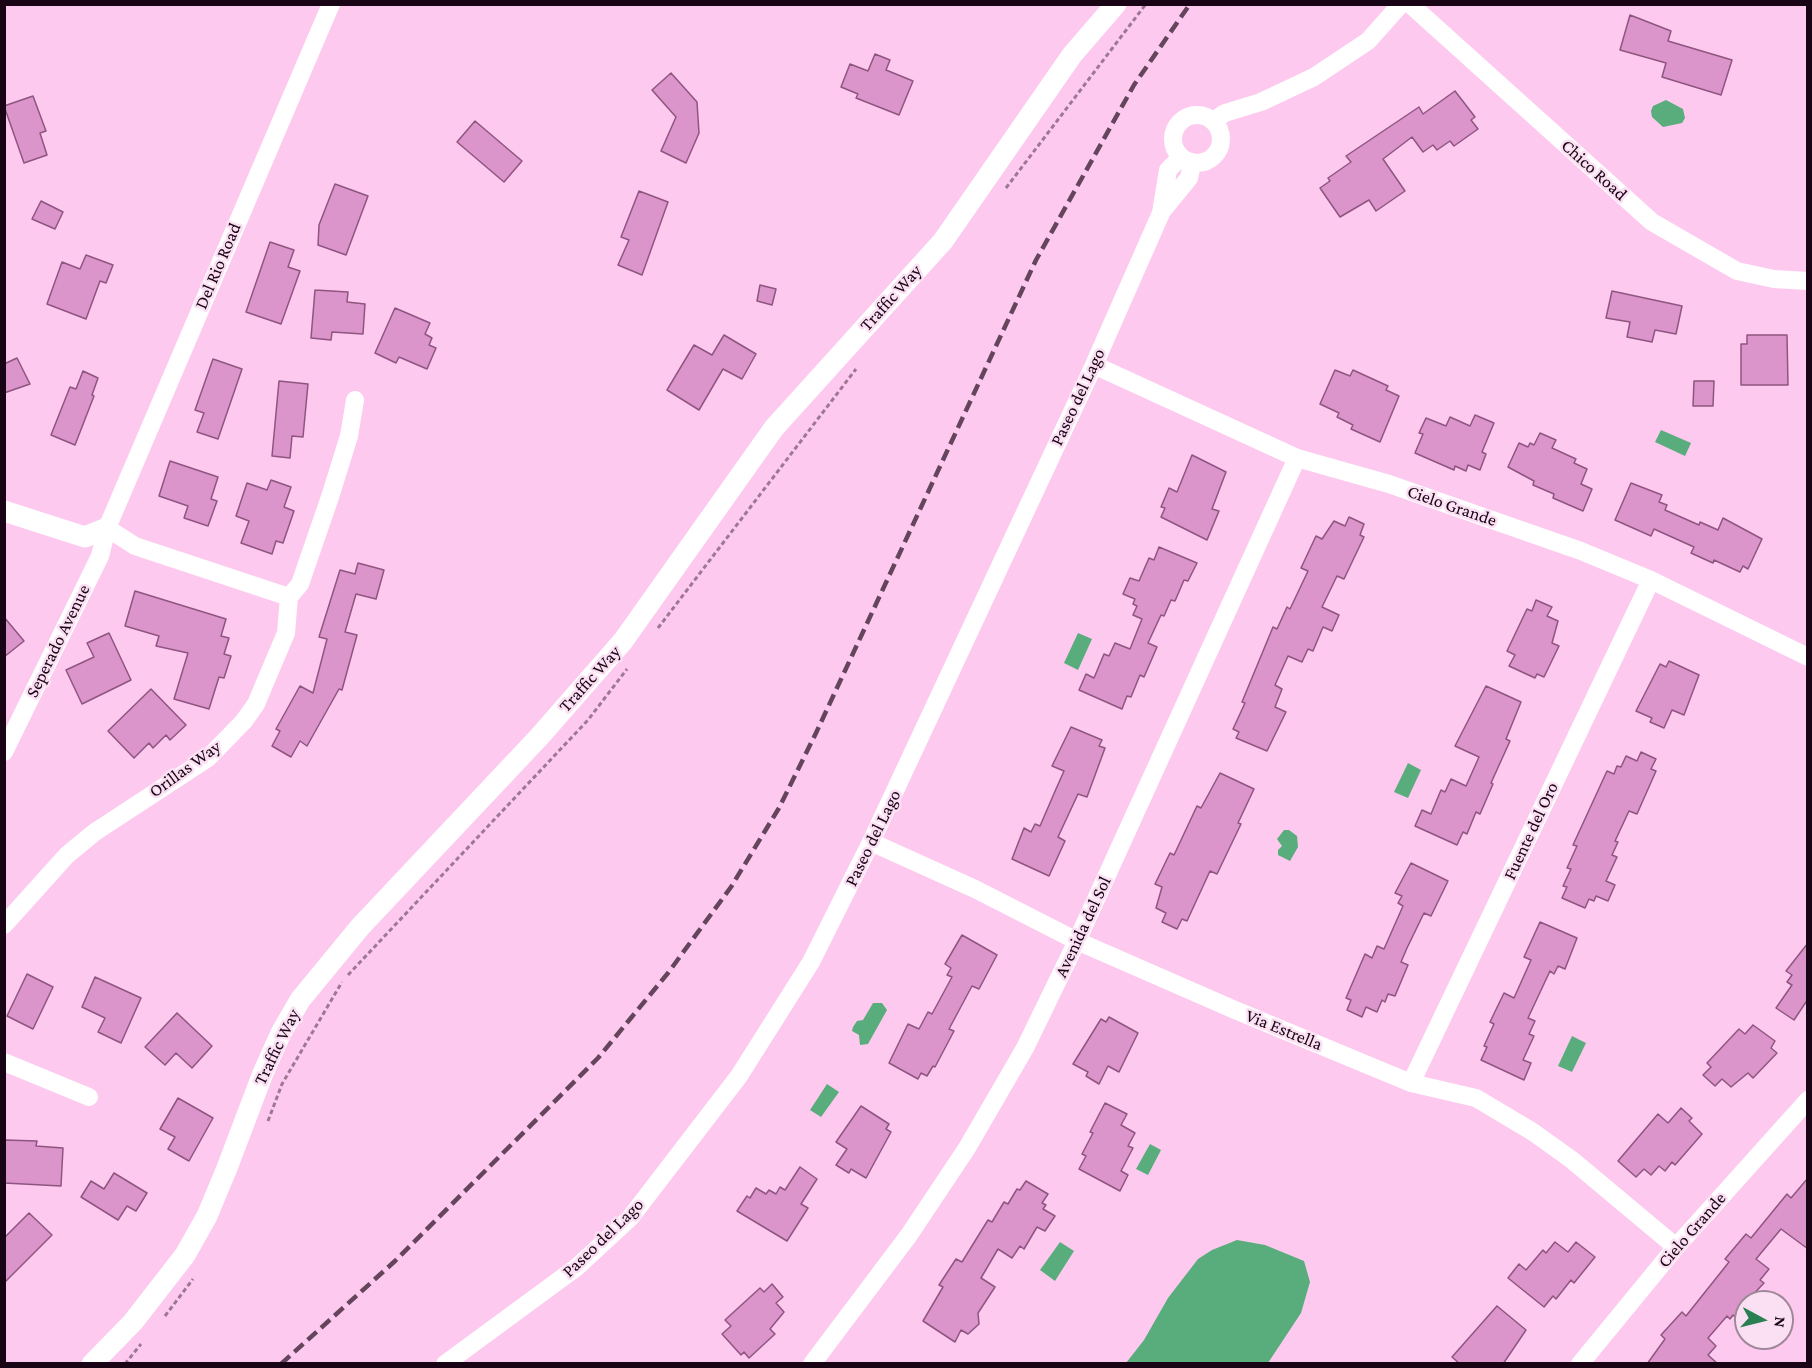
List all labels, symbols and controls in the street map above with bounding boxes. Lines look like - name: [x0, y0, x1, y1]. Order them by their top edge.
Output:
- street label: Chico Road: [1557, 135, 1631, 205]
- street label: Del Rio Road: [190, 220, 246, 312]
- street label: Traffic Way: [855, 260, 927, 336]
- street label: Paseo del Lago: [1046, 345, 1110, 449]
- street label: Cielo Grande: [1404, 481, 1500, 531]
- street label: Seperado Avenue: [21, 581, 95, 701]
- street label: Traffic Way: [554, 641, 626, 717]
- street label: Orillas Way: [145, 736, 225, 802]
- street label: Fuente del Oro: [1499, 779, 1563, 883]
- street label: Paseo del Lago: [840, 786, 906, 890]
- street label: Avenida del Sol: [1050, 873, 1116, 981]
- street label: Traffic Way: [249, 1005, 305, 1089]
- street label: Via Estrella: [1242, 1005, 1326, 1055]
- street label: Cielo Grande: [1653, 1188, 1731, 1272]
- street label: Paseo del Lago: [558, 1194, 648, 1282]
- north arrow: [1734, 1290, 1794, 1350]
- text: N: [1771, 1316, 1789, 1328]

